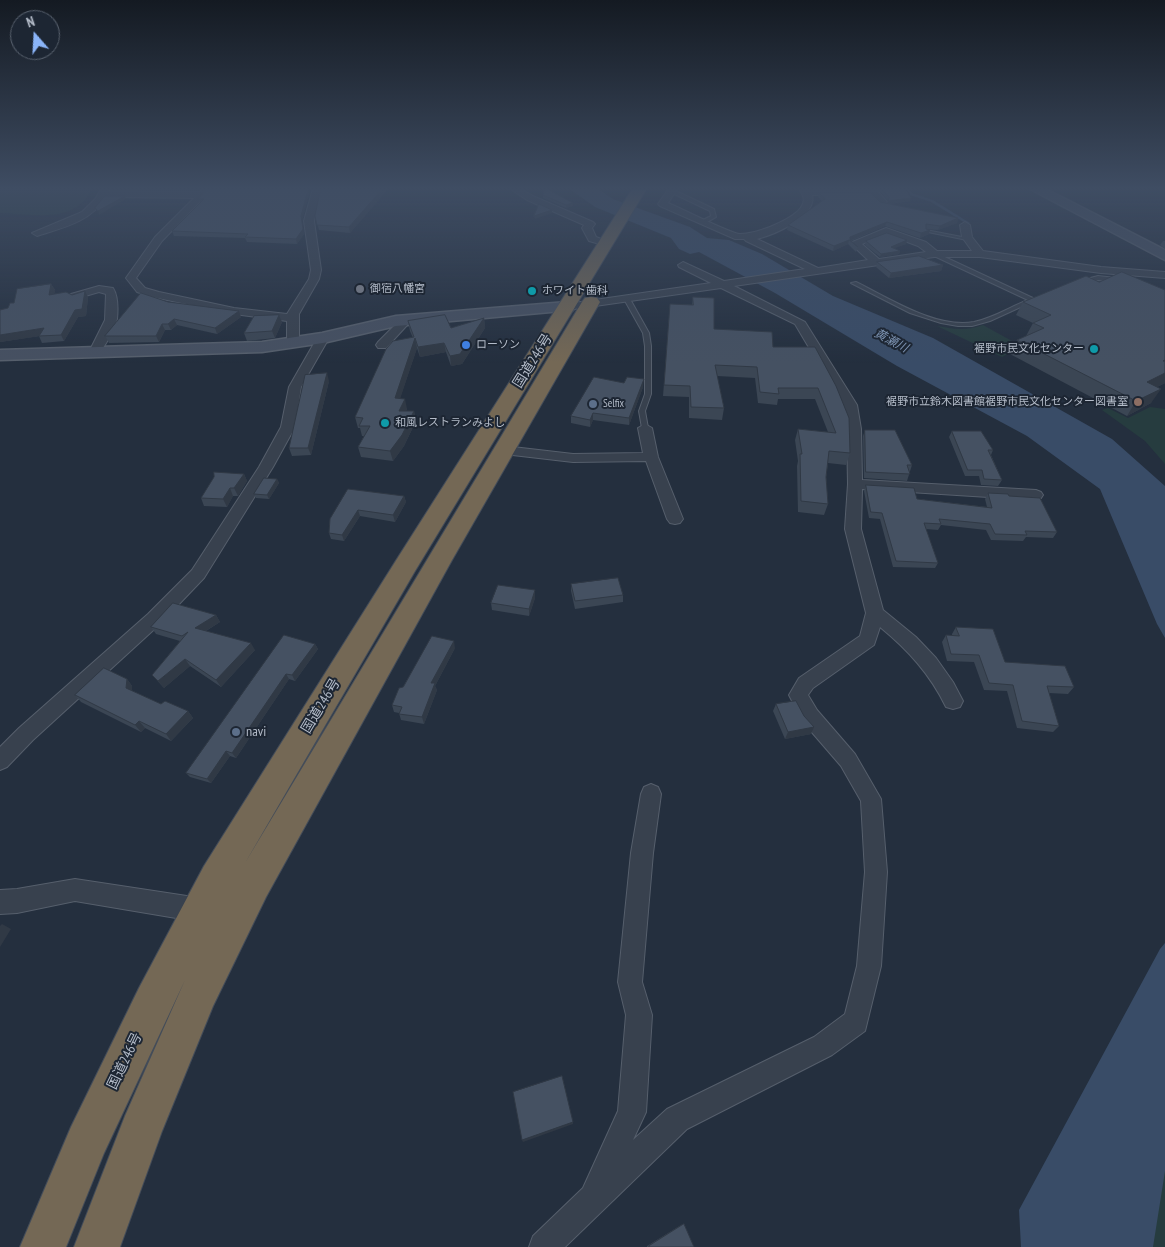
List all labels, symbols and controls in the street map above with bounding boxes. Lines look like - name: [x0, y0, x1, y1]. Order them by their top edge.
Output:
- north arrow: [10, 10, 60, 60]
- text: N: [24, 12, 37, 32]
- place label: 御宿八幡宮: [370, 282, 425, 296]
- marker: 御宿八幡宮: [354, 283, 366, 295]
- place label: ホワイト歯科: [542, 284, 608, 298]
- marker: ホワイト歯科: [526, 285, 538, 297]
- water label: 黄瀬川: [872, 326, 910, 356]
- street label: 国道246号: [510, 331, 556, 391]
- place label: ローソン: [476, 338, 520, 352]
- marker: ローソン: [460, 339, 472, 351]
- place label: 裾野市民文化センター: [974, 342, 1084, 356]
- marker: 裾野市民文化センター: [1088, 343, 1100, 355]
- place label: 裾野市立鈴木図書館裾野市民文化センター図書室: [886, 395, 1128, 409]
- marker: 裾野市立鈴木図書館裾野市民文化センター図書室: [1132, 396, 1144, 408]
- place label: Selfix: [603, 397, 624, 411]
- marker: Selfix: [587, 398, 599, 410]
- place label: 和風レストランみよし: [395, 416, 505, 430]
- marker: 和風レストランみよし: [379, 417, 391, 429]
- street label: 国道246号: [298, 676, 344, 736]
- place label: navi: [246, 724, 266, 740]
- marker: navi: [230, 726, 242, 738]
- street label: 国道246号: [104, 1030, 146, 1092]

